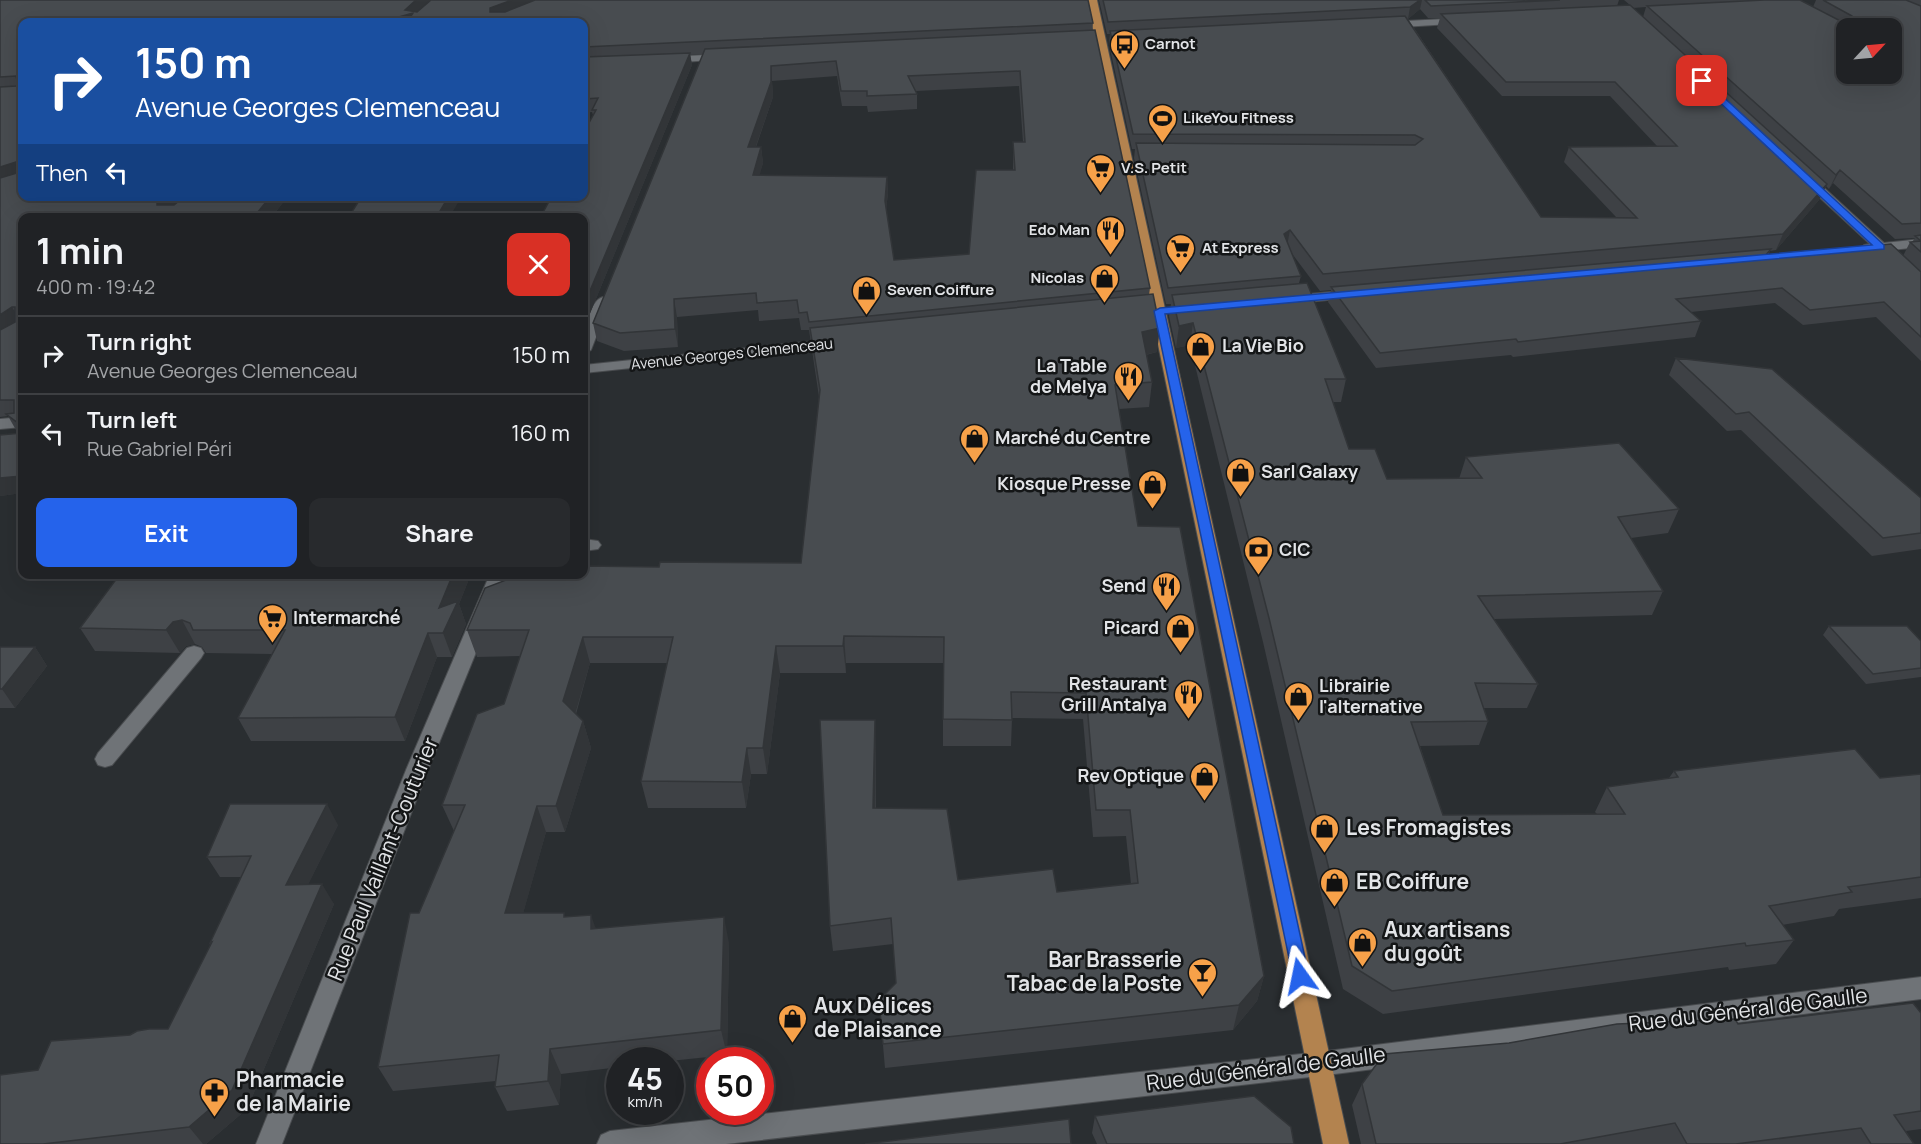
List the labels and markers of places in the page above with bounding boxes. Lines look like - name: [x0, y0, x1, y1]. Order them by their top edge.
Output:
- bus stop icon: Carnot: [1108, 28, 1140, 70]
- place label: Carnot: [1145, 33, 1196, 54]
- pin: [1676, 55, 1727, 106]
- sports icon: LikeYou Fitness: [1146, 102, 1178, 144]
- place label: LikeYou Fitness: [1183, 107, 1294, 128]
- supermarket icon: V.S. Petit: [1084, 152, 1116, 194]
- place label: V.S. Petit: [1121, 157, 1187, 178]
- restaurant icon: Edo Man: [1095, 214, 1127, 256]
- place label: Edo Man: [1029, 219, 1090, 240]
- supermarket icon: At Express: [1165, 232, 1197, 274]
- place label: At Express: [1202, 237, 1279, 258]
- shop icon: Nicolas: [1089, 262, 1121, 304]
- place label: Nicolas: [1030, 267, 1084, 288]
- shop icon: Seven Coiffure: [850, 274, 882, 316]
- place label: Seven Coiffure: [887, 279, 994, 300]
- shop icon: La Vie Bio: [1185, 330, 1217, 372]
- place label: La Vie Bio: [1222, 333, 1304, 357]
- place label: La Table de Melya: [1030, 353, 1107, 398]
- restaurant icon: La Table de Melya: [1112, 360, 1144, 402]
- shop icon: Marché du Centre: [958, 422, 990, 464]
- place label: Marché du Centre: [995, 425, 1151, 449]
- shop icon: Sarl Galaxy: [1224, 456, 1256, 498]
- place label: Sarl Galaxy: [1261, 459, 1358, 483]
- shop icon: Kiosque Presse: [1136, 468, 1168, 510]
- place label: Kiosque Presse: [997, 471, 1131, 495]
- bank icon: CIC: [1242, 534, 1274, 576]
- place label: CIC: [1279, 537, 1311, 561]
- restaurant icon: Send: [1151, 570, 1183, 612]
- place label: Send: [1101, 573, 1146, 597]
- supermarket icon: Intermarché: [256, 602, 288, 644]
- place label: Intermarché: [293, 605, 401, 629]
- shop icon: Picard: [1164, 612, 1196, 654]
- place label: Picard: [1104, 615, 1159, 639]
- place label: Restaurant Grill Antalya: [1061, 671, 1167, 716]
- place label: Librairie l'alternative: [1319, 673, 1423, 718]
- restaurant icon: Restaurant Grill Antalya: [1172, 678, 1204, 720]
- shop icon: Librairie l'alternative: [1282, 680, 1314, 722]
- shop icon: Rev Optique: [1189, 760, 1221, 802]
- place label: Rev Optique: [1077, 763, 1184, 787]
- shop icon: Les Fromagistes: [1309, 812, 1341, 854]
- place label: Les Fromagistes: [1346, 813, 1511, 841]
- shop icon: EB Coiffure: [1319, 866, 1351, 908]
- place label: EB Coiffure: [1356, 867, 1469, 895]
- place label: Aux artisans du goût: [1384, 915, 1510, 967]
- shop icon: Aux artisans du goût: [1347, 926, 1379, 968]
- place label: Bar Brasserie Tabac de la Poste: [1007, 945, 1182, 997]
- bar icon: Bar Brasserie Tabac de la Poste: [1187, 956, 1219, 998]
- place label: Aux Délices de Plaisance: [814, 991, 942, 1043]
- shop icon: Aux Délices de Plaisance: [777, 1002, 809, 1044]
- place label: Pharmacie de la Mairie: [236, 1065, 351, 1117]
- pharmacy icon: Pharmacie de la Mairie: [199, 1076, 231, 1118]

